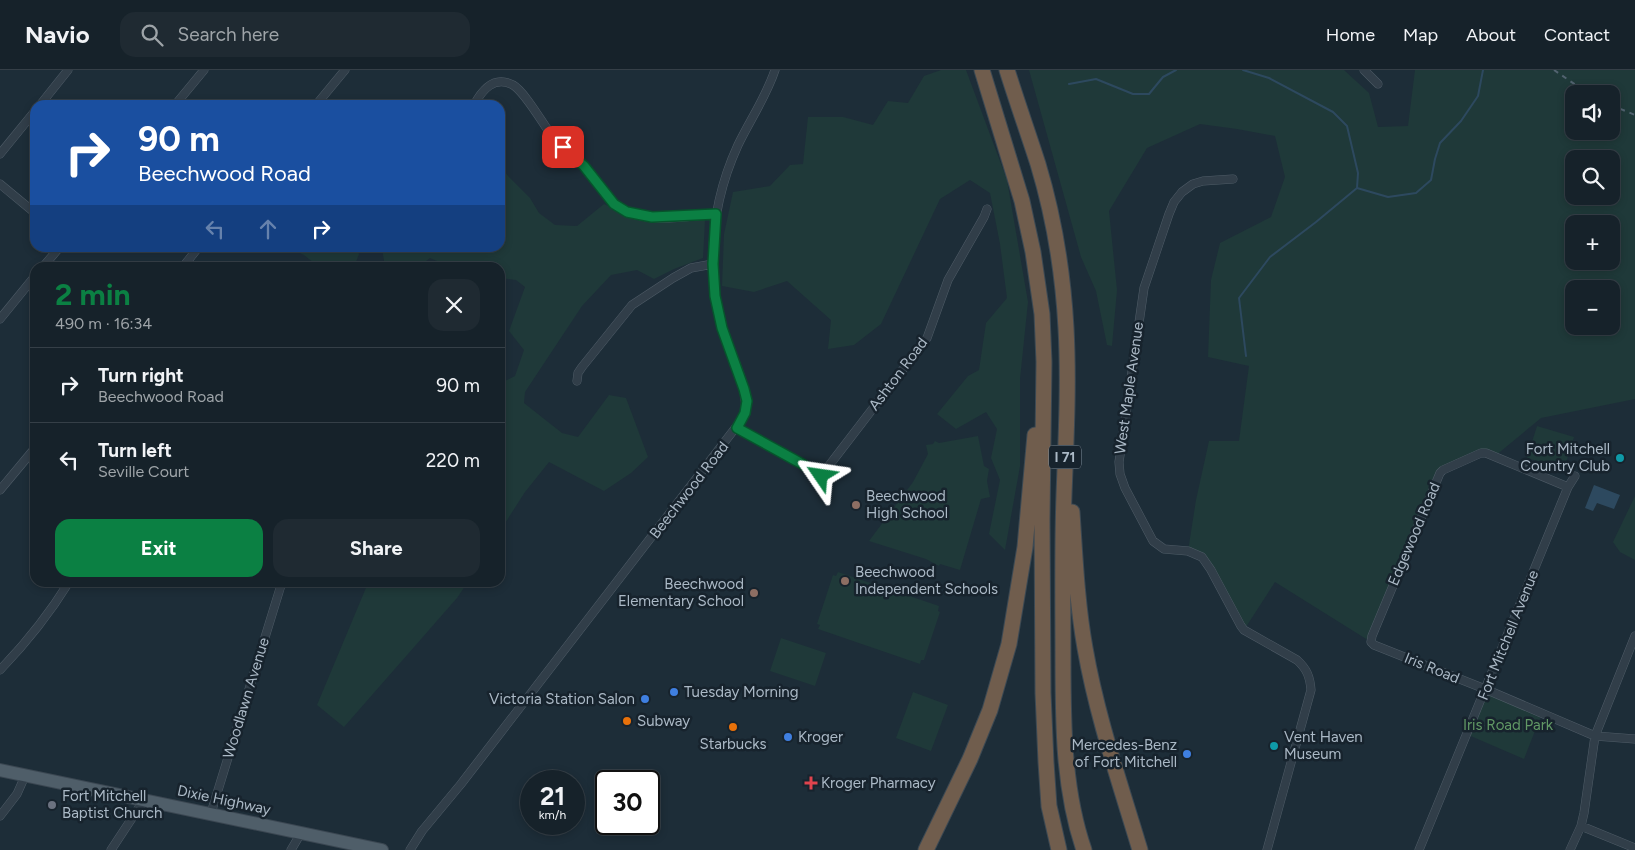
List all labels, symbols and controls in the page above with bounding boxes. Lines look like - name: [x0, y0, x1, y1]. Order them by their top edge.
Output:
- search box: [120, 12, 470, 57]
- text: Navio: [25, 20, 90, 49]
- icon: search: [138, 21, 166, 49]
- text: Search here: [178, 23, 279, 46]
- text: Home: [1326, 24, 1375, 46]
- text: Map: [1403, 24, 1438, 46]
- text: About: [1466, 24, 1516, 46]
- text: Contact: [1544, 24, 1610, 46]
- map controls: [1565, 85, 1620, 335]
- button: sound: [1565, 85, 1620, 140]
- text: 90 m: [138, 118, 220, 160]
- icon: right: [55, 120, 120, 185]
- pin: [542, 126, 584, 168]
- icon: arrive: [549, 133, 577, 161]
- button: search: [1565, 150, 1620, 205]
- text: Beechwood Road: [138, 160, 311, 187]
- icon: left: [201, 215, 229, 243]
- icon: ahead: [254, 215, 282, 243]
- icon: right: [307, 215, 335, 243]
- button: +: [1565, 215, 1620, 270]
- text: 2 min: [55, 276, 131, 313]
- button: close: [428, 279, 480, 331]
- button: −: [1565, 280, 1620, 335]
- text: 490 m · 16:34: [55, 314, 152, 333]
- street label: West Maple Avenue: [1111, 321, 1147, 455]
- street label: Ashton Road: [865, 334, 931, 414]
- text: Turn right: [98, 364, 184, 387]
- icon: right: [55, 371, 83, 399]
- text: 90 m: [436, 374, 480, 397]
- text: Beechwood Road: [98, 387, 224, 406]
- street label: Beechwood Road: [646, 438, 732, 542]
- text: Turn left: [98, 439, 172, 462]
- place label: Fort Mitchell Country Club: [1520, 440, 1610, 475]
- icon: left: [55, 446, 83, 474]
- road number: I 71: [1049, 446, 1081, 468]
- text: 220 m: [426, 449, 480, 472]
- position arrow: [794, 449, 846, 501]
- marker: Fort Mitchell Country Club: [1614, 452, 1626, 464]
- text: Seville Court: [98, 462, 189, 481]
- street label: Edgewood Road: [1384, 480, 1444, 588]
- place label: Beechwood High School: [866, 487, 948, 522]
- marker: Beechwood High School: [850, 499, 862, 511]
- button: Exit: [55, 519, 263, 577]
- button: Share: [273, 519, 480, 577]
- place label: Beechwood Independent Schools: [855, 563, 998, 598]
- street label: Fort Mitchell Avenue: [1474, 567, 1542, 703]
- place label: Beechwood Elementary School: [618, 575, 744, 610]
- marker: Beechwood Independent Schools: [839, 575, 851, 587]
- marker: Beechwood Elementary School: [748, 587, 760, 599]
- street label: Woodlawn Avenue: [219, 635, 273, 761]
- street label: Iris Road: [1402, 649, 1462, 687]
- place label: Tuesday Morning: [684, 683, 799, 701]
- marker: Tuesday Morning: [668, 686, 680, 698]
- place label: Victoria Station Salon: [489, 690, 635, 708]
- marker: Victoria Station Salon: [639, 693, 651, 705]
- place label: Subway: [637, 712, 690, 730]
- marker: Subway: [621, 715, 633, 727]
- park label: Iris Road Park: [1463, 716, 1554, 734]
- marker: Starbucks: [727, 721, 739, 733]
- place label: Kroger: [798, 728, 843, 746]
- place label: Vent Haven Museum: [1284, 728, 1363, 763]
- marker: Kroger: [782, 731, 794, 743]
- place label: Starbucks: [699, 735, 767, 753]
- place label: Mercedes-Benz of Fort Mitchell: [1071, 736, 1177, 771]
- marker: Vent Haven Museum: [1268, 740, 1280, 752]
- marker: Mercedes-Benz of Fort Mitchell: [1181, 748, 1193, 760]
- speed limit sign: 30: [595, 770, 660, 835]
- place label: Kroger Pharmacy: [821, 774, 936, 792]
- marker: Kroger Pharmacy: [805, 777, 817, 789]
- street label: Dixie Highway: [176, 781, 272, 819]
- text: 21: [540, 781, 565, 811]
- place label: Fort Mitchell Baptist Church: [62, 787, 162, 822]
- marker: Fort Mitchell Baptist Church: [46, 799, 58, 811]
- text: km/h: [539, 808, 566, 822]

